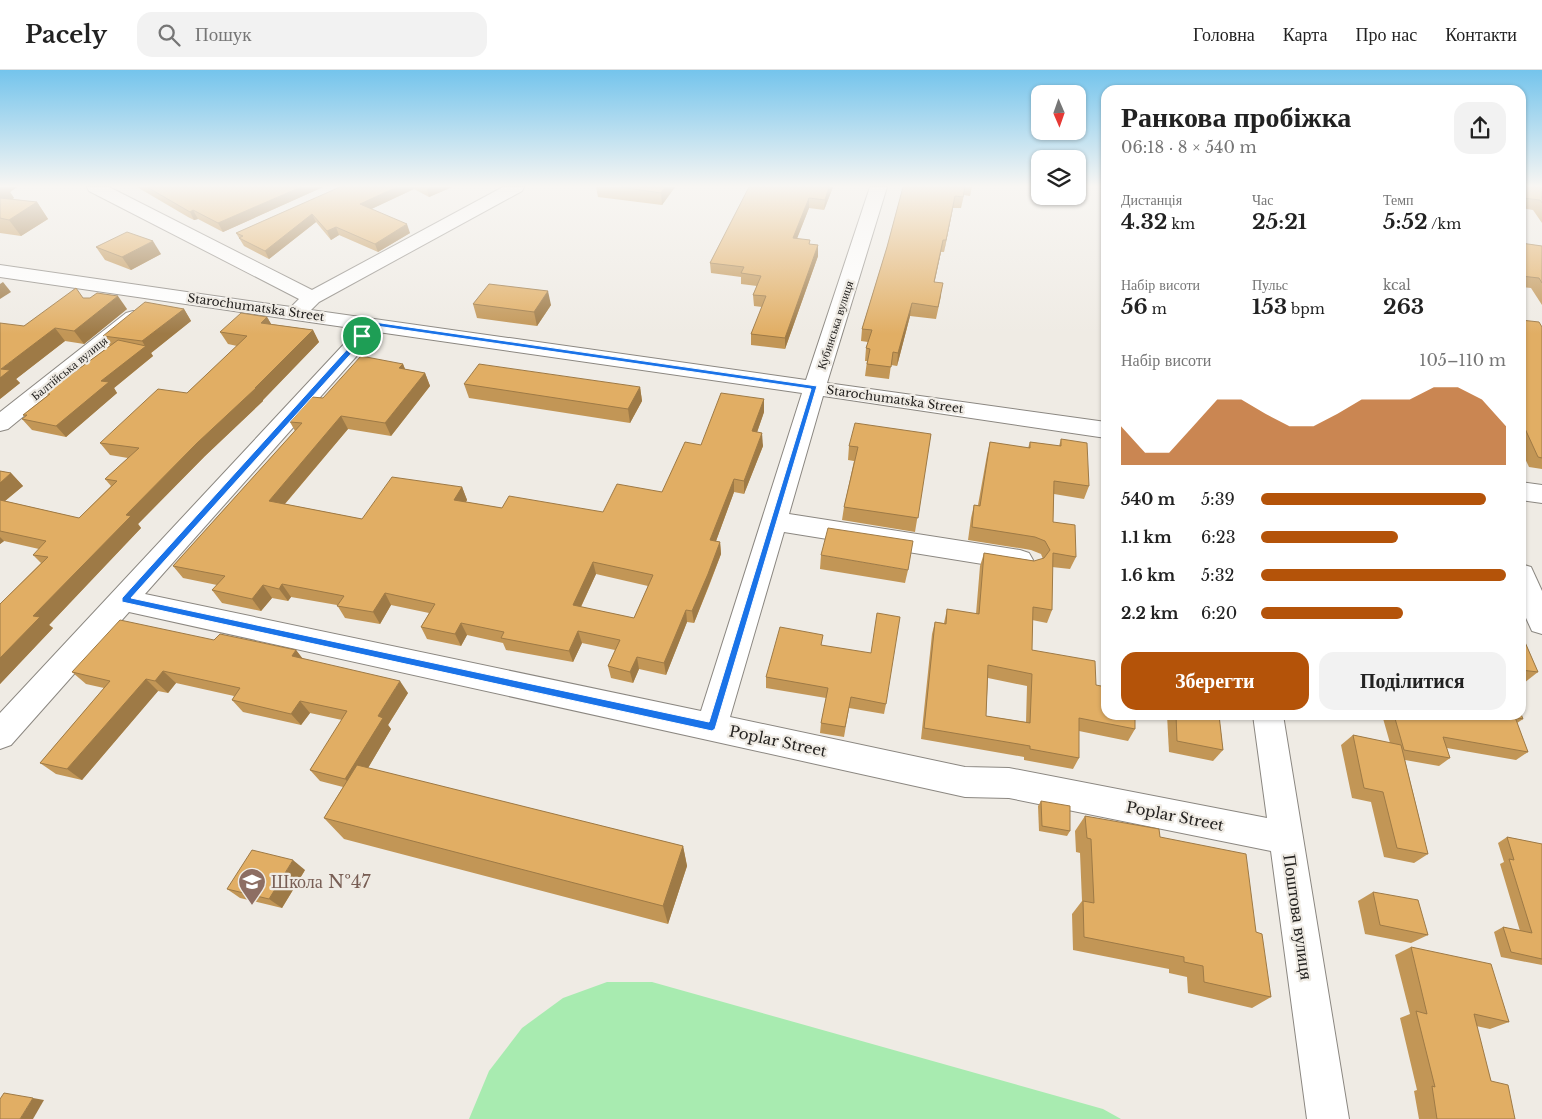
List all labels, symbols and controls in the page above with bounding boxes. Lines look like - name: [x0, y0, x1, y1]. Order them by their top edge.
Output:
- search box: [137, 12, 487, 57]
- text: Pacely: [25, 20, 107, 49]
- icon: search: [155, 21, 183, 49]
- text: Пошук: [195, 23, 252, 46]
- text: Головна: [1193, 24, 1255, 46]
- text: Карта: [1283, 24, 1327, 46]
- text: Про нас: [1355, 24, 1417, 46]
- text: Контакти: [1445, 24, 1517, 46]
- north arrow: [1031, 85, 1086, 140]
- map controls: [1031, 85, 1086, 205]
- text: Ранкова пробіжка: [1121, 100, 1351, 135]
- button: share: [1454, 102, 1506, 154]
- text: 06:18 · 8 × 540 m: [1121, 137, 1257, 157]
- button: layers: [1031, 150, 1086, 205]
- text: Дистанція: [1121, 191, 1182, 209]
- text: Час: [1252, 191, 1274, 209]
- text: Темп: [1383, 191, 1414, 209]
- text: 4.32: [1121, 209, 1167, 235]
- text: 25:21: [1252, 209, 1307, 235]
- text: 5:52: [1383, 209, 1428, 235]
- text: km: [1167, 215, 1195, 233]
- text: /km: [1428, 215, 1461, 233]
- text: Набір висоти: [1121, 276, 1200, 294]
- text: Пульс: [1252, 276, 1288, 294]
- text: kcal: [1383, 276, 1411, 294]
- street label: Кубинська вулиця: [814, 278, 857, 371]
- street label: Starochumatska Street: [187, 290, 326, 324]
- text: 56: [1121, 294, 1148, 320]
- text: 153: [1252, 294, 1287, 320]
- text: 263: [1383, 294, 1424, 320]
- text: m: [1148, 300, 1167, 318]
- text: bpm: [1287, 300, 1325, 318]
- pin: [341, 315, 383, 357]
- icon: arrive: [348, 322, 376, 350]
- street label: Балтійська вулиця: [28, 332, 110, 403]
- text: Набір висоти: [1121, 350, 1211, 370]
- text: 105–110 m: [1419, 350, 1506, 370]
- street label: Starochumatska Street: [826, 382, 965, 416]
- text: 540 m: [1121, 489, 1175, 509]
- text: 5:39: [1201, 489, 1235, 509]
- text: 1.1 km: [1121, 527, 1172, 547]
- text: 6:23: [1201, 527, 1236, 547]
- text: 1.6 km: [1121, 565, 1175, 585]
- text: 5:32: [1201, 565, 1234, 585]
- text: 2.2 km: [1121, 603, 1179, 623]
- text: 6:20: [1201, 603, 1237, 623]
- button: Зберегти: [1121, 652, 1309, 710]
- button: Поділитися: [1319, 652, 1506, 710]
- street label: Poplar Street: [727, 721, 829, 761]
- street label: Poplar Street: [1124, 797, 1226, 835]
- street label: Поштова вулиця: [1278, 853, 1318, 981]
- school or university icon: Школа №47: [237, 867, 267, 906]
- place label: Школа №47: [271, 871, 372, 893]

